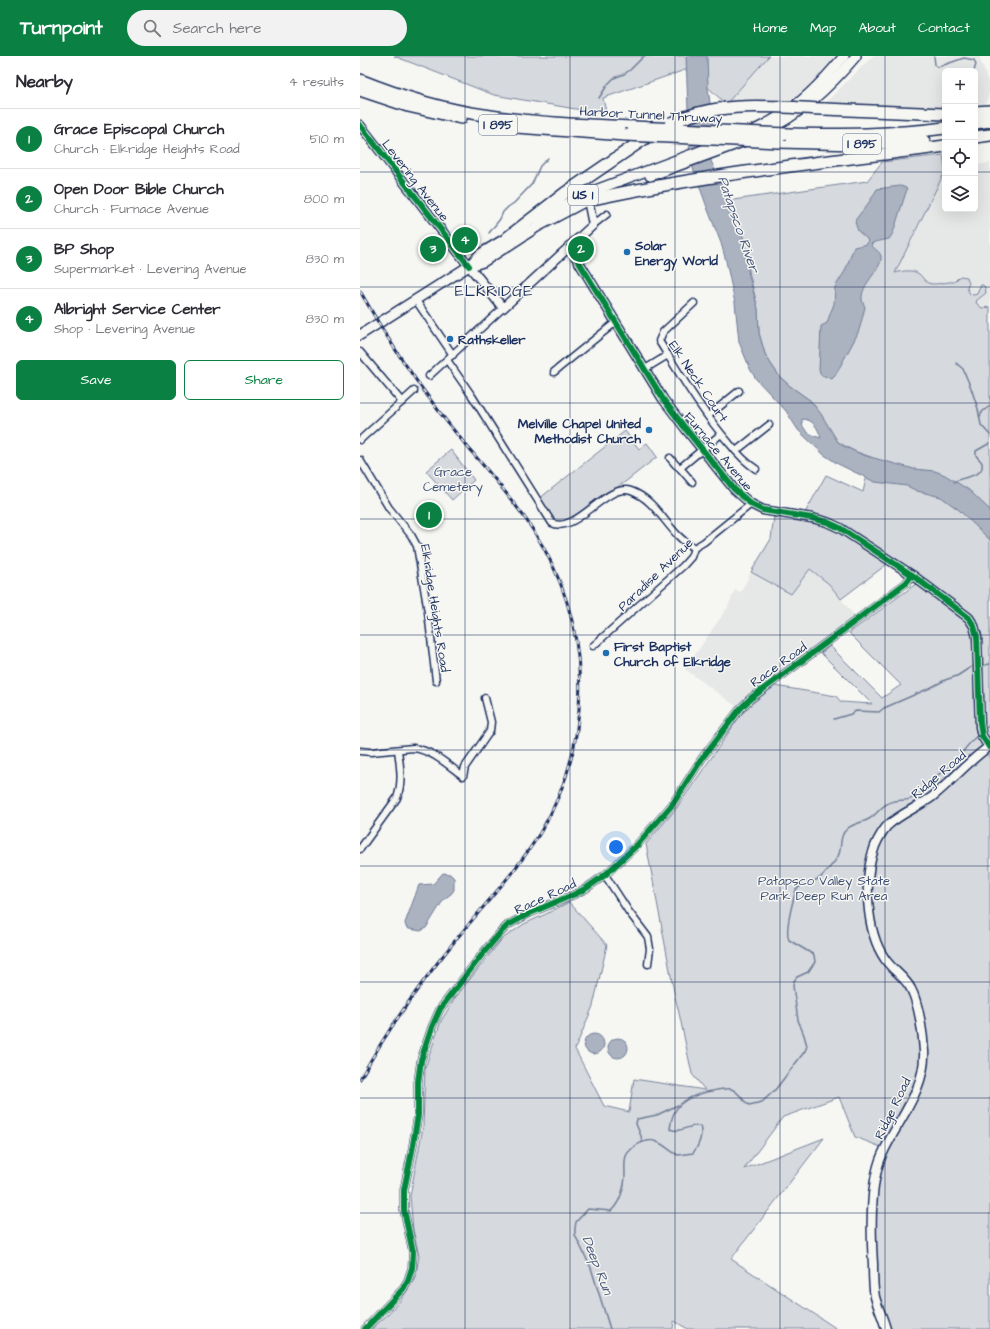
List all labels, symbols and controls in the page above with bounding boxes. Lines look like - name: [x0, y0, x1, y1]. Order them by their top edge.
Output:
- search box: [127, 10, 407, 46]
- text: Turnpoint: [20, 15, 103, 42]
- icon: search: [141, 17, 163, 39]
- text: Search here: [173, 18, 261, 39]
- text: Home: [753, 18, 788, 38]
- text: Map: [810, 18, 836, 38]
- text: About: [858, 18, 896, 38]
- text: Contact: [918, 18, 970, 38]
- map controls: [942, 68, 978, 212]
- button: +: [942, 68, 978, 104]
- text: Nearby: [16, 70, 73, 94]
- text: 4 results: [289, 73, 344, 91]
- street label: Harbor Tunnel Thruway: [579, 102, 723, 129]
- button: −: [942, 104, 978, 140]
- road number: I 895: [479, 115, 517, 135]
- text: Grace Episcopal Church: [54, 119, 224, 140]
- text: 1: [28, 130, 30, 148]
- text: 510 m: [310, 130, 344, 148]
- road number: I 895: [843, 134, 881, 154]
- street label: Levering Avenue: [377, 136, 453, 226]
- text: Church · Elkridge Heights Road: [54, 140, 240, 158]
- button: locate: [942, 140, 978, 176]
- water label: Patapsco River: [712, 173, 764, 276]
- button: layers: [942, 176, 978, 212]
- text: Open Door Bible Church: [54, 179, 224, 200]
- road number: US 1: [568, 185, 598, 205]
- text: 2: [25, 190, 33, 208]
- text: 800 m: [304, 190, 344, 208]
- text: Church · Furnace Avenue: [54, 200, 209, 218]
- pin: 4: [452, 225, 478, 255]
- pin: 3: [420, 234, 446, 264]
- pin: 2: [568, 234, 594, 264]
- place label: Solar Energy World: [634, 237, 718, 272]
- text: BP Shop: [54, 239, 114, 260]
- marker: Solar Energy World: [622, 247, 632, 257]
- text: 3: [26, 250, 32, 268]
- text: 830 m: [305, 250, 344, 268]
- text: Supermarket · Levering Avenue: [54, 260, 246, 278]
- district label: ELKRIDGE: [455, 281, 533, 302]
- text: Albright Service Center: [54, 299, 221, 320]
- text: 4: [25, 310, 33, 328]
- text: 830 m: [305, 310, 344, 328]
- text: Shop · Levering Avenue: [54, 320, 195, 338]
- place label: Rathskeller: [458, 331, 526, 349]
- marker: Rathskeller: [445, 334, 455, 344]
- street label: Elk Neck Court: [664, 337, 733, 427]
- button: Save: [16, 360, 176, 400]
- button: Share: [184, 360, 344, 400]
- street label: Furnace Avenue: [680, 408, 757, 495]
- place label: Melville Chapel United Methodist Church: [518, 415, 642, 448]
- marker: Melville Chapel United Methodist Church: [644, 425, 654, 435]
- park label: Grace Cemetery: [423, 463, 483, 497]
- pin: 1: [416, 500, 442, 530]
- street label: Paradise Avenue: [614, 534, 697, 615]
- street label: Elkridge Heights Road: [415, 543, 454, 674]
- place label: First Baptist Church of Elkridge: [614, 638, 731, 673]
- street label: Race Road: [747, 638, 811, 692]
- marker: First Baptist Church of Elkridge: [601, 648, 611, 658]
- street label: Ridge Road: [907, 746, 971, 804]
- your location: [606, 837, 626, 857]
- park label: Patapsco Valley State Park Deep Run Area: [758, 872, 890, 905]
- street label: Race Road: [512, 875, 580, 919]
- street label: Ridge Road: [870, 1074, 917, 1143]
- water label: Deep Run: [577, 1233, 618, 1299]

